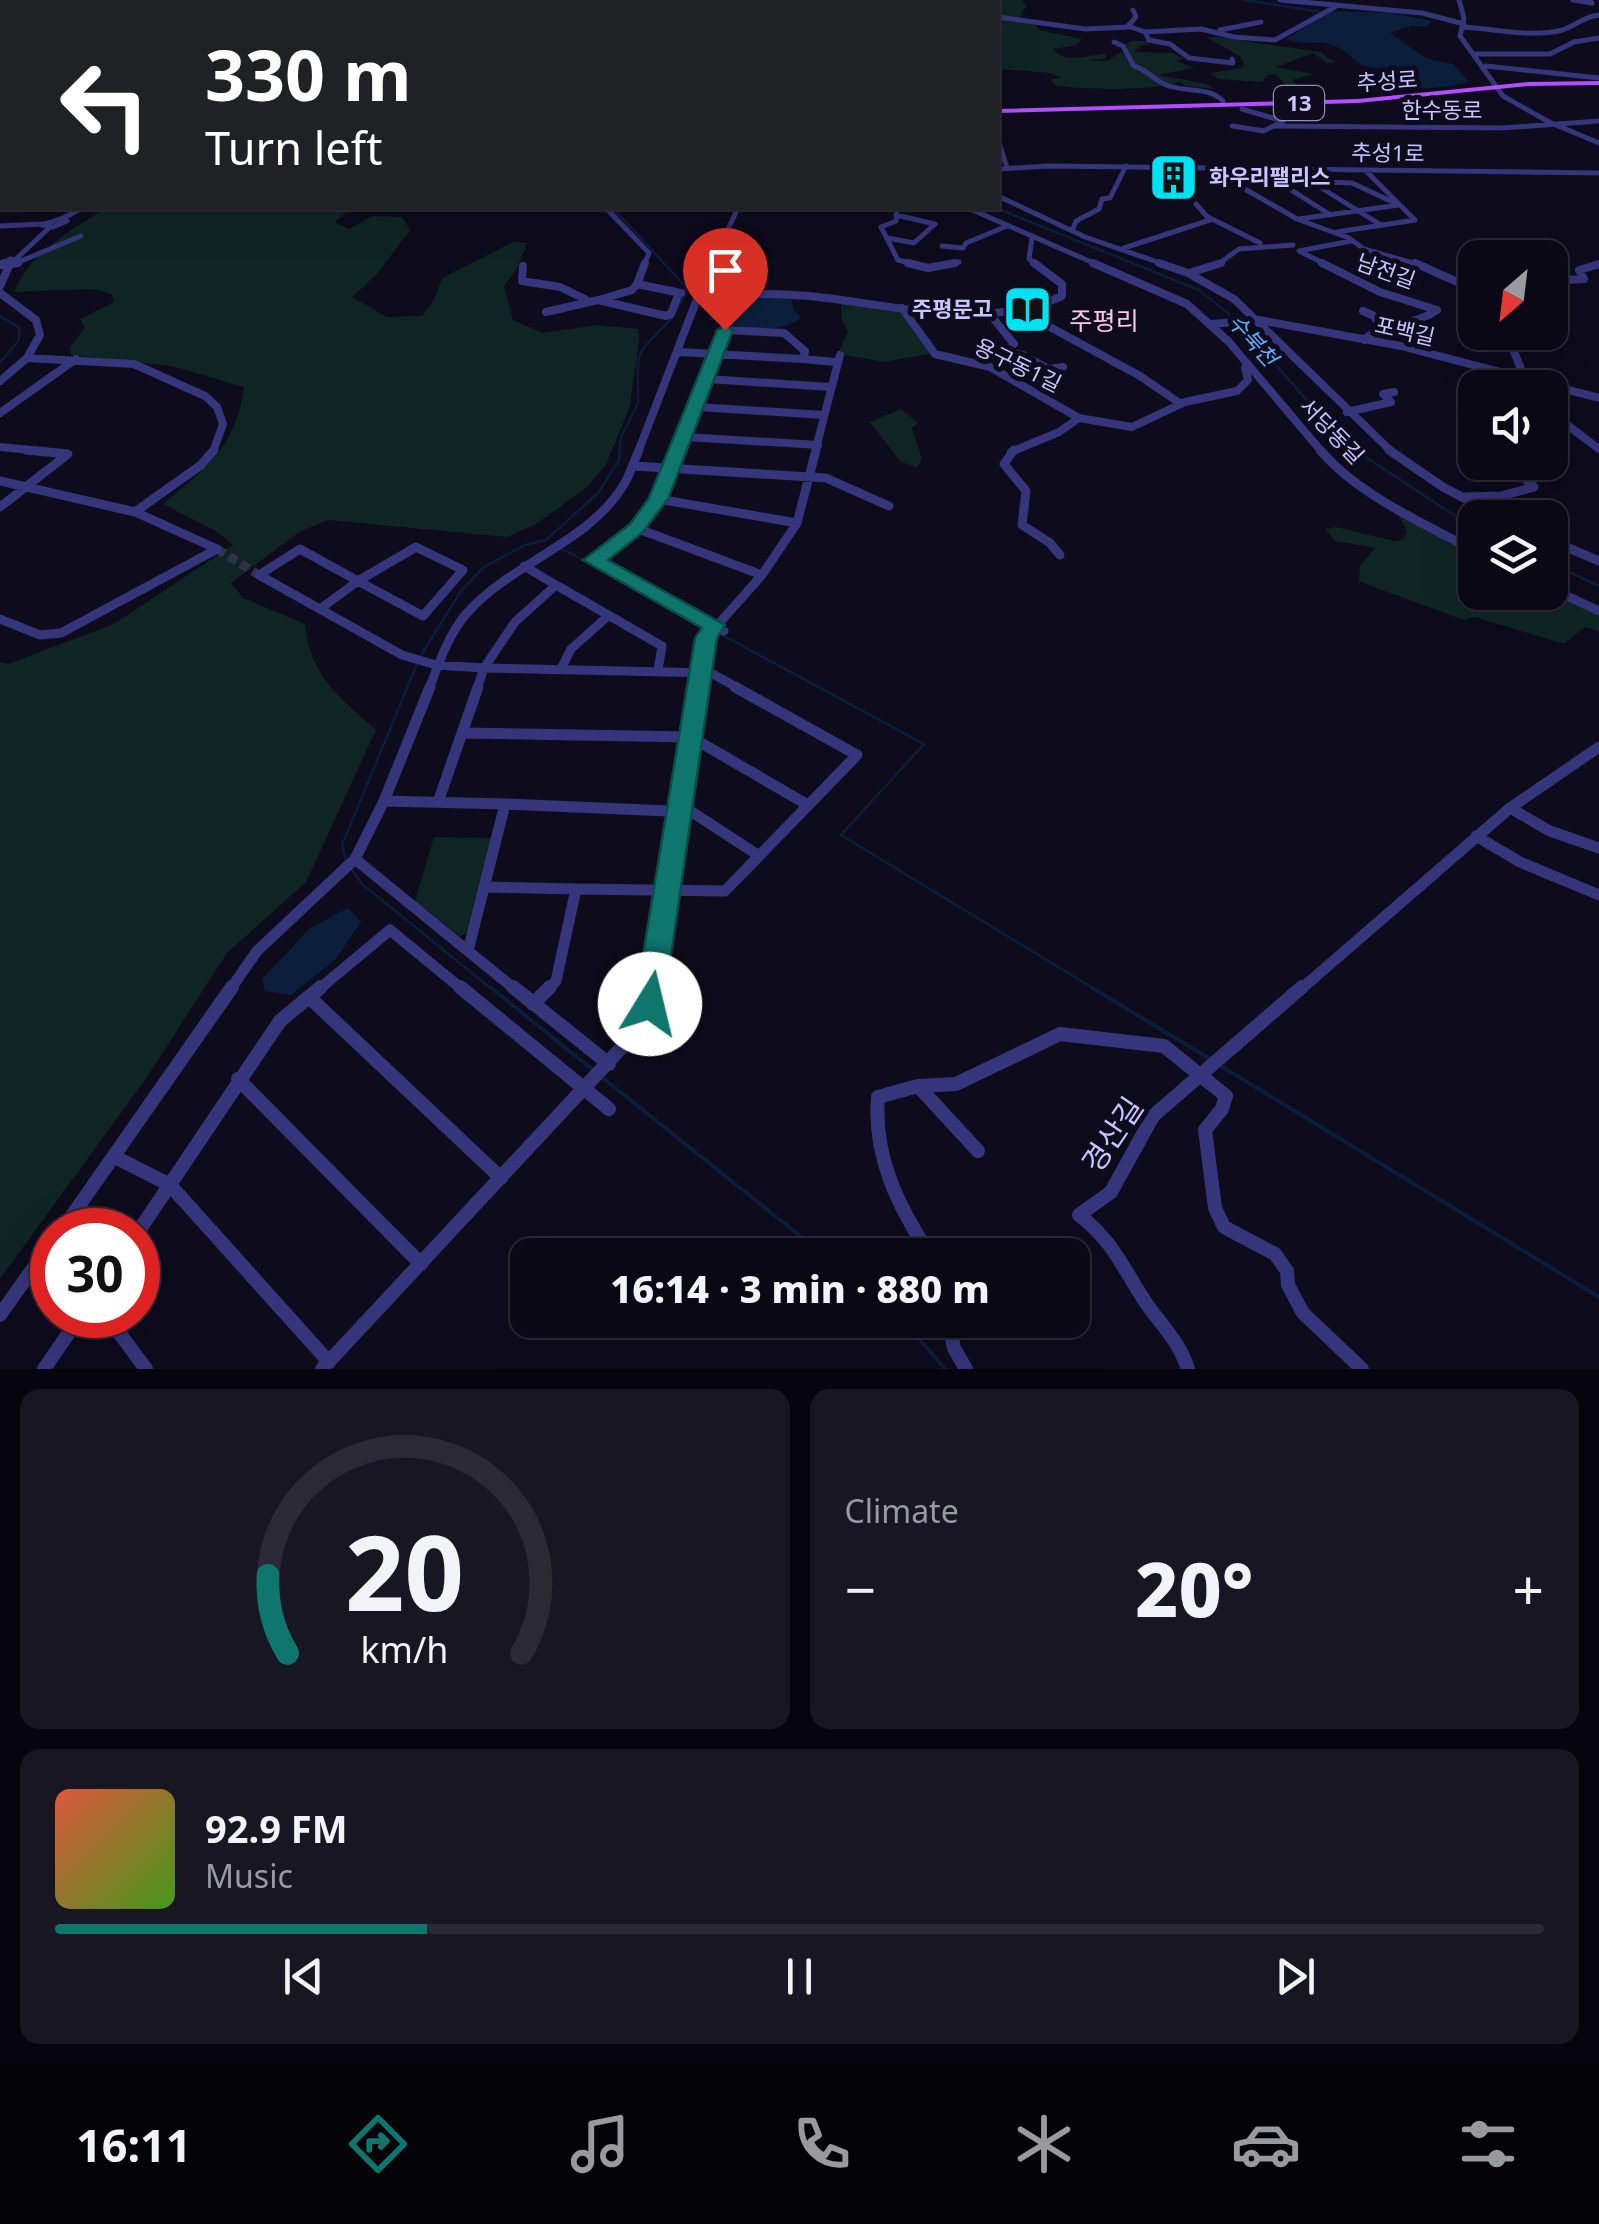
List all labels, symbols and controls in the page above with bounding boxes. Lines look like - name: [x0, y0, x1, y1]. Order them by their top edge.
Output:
- text: 330 m: [205, 26, 412, 122]
- icon: left: [40, 40, 170, 170]
- street label: 추성로: [1356, 63, 1418, 97]
- road number: 13: [1274, 86, 1324, 120]
- street label: 한수동로: [1402, 94, 1482, 124]
- text: Turn left: [205, 117, 382, 178]
- street label: 추성1로: [1351, 136, 1425, 168]
- building icon: 화우리팰리스: [1148, 151, 1200, 203]
- place label: 화우리팰리스: [1209, 161, 1330, 191]
- pin: [683, 228, 768, 331]
- north arrow: [1458, 240, 1568, 350]
- map controls: [1458, 240, 1568, 610]
- icon: arrive: [698, 243, 753, 298]
- street label: 남전길: [1353, 246, 1420, 295]
- library icon: 주평문고: [1002, 283, 1054, 335]
- place label: 주평문고: [912, 293, 993, 323]
- district label: 주평리: [1069, 303, 1139, 337]
- water label: 수북천: [1222, 307, 1287, 374]
- street label: 포백길: [1372, 309, 1438, 351]
- street label: 용구동1길: [970, 330, 1067, 398]
- button: sound: [1458, 370, 1568, 480]
- street label: 서당동길: [1294, 391, 1372, 470]
- button: layers: [1458, 500, 1568, 610]
- position arrow: [598, 952, 702, 1056]
- street label: 경산길: [1072, 1088, 1152, 1180]
- speed limit sign: 30: [30, 1208, 160, 1338]
- text: 16:14 · 3 min · 880 m: [610, 1262, 990, 1314]
- text: Climate: [845, 1489, 959, 1532]
- text: 20: [345, 1500, 464, 1641]
- text: 20°: [1135, 1537, 1253, 1639]
- text: −: [845, 1551, 876, 1626]
- text: +: [1513, 1551, 1544, 1626]
- text: km/h: [361, 1625, 449, 1673]
- text: 92.9 FM: [205, 1802, 347, 1854]
- text: Music: [205, 1854, 293, 1897]
- icon: previous: [276, 1949, 331, 2004]
- icon: pause: [772, 1949, 827, 2004]
- icon: next: [1268, 1949, 1323, 2004]
- icon: directions: [343, 2109, 413, 2179]
- icon: music: [565, 2109, 635, 2179]
- icon: phone: [787, 2109, 857, 2179]
- icon: climate: [1009, 2109, 1079, 2179]
- icon: car: [1231, 2109, 1301, 2179]
- icon: filters: [1453, 2109, 1523, 2179]
- text: 16:11: [76, 2114, 192, 2175]

